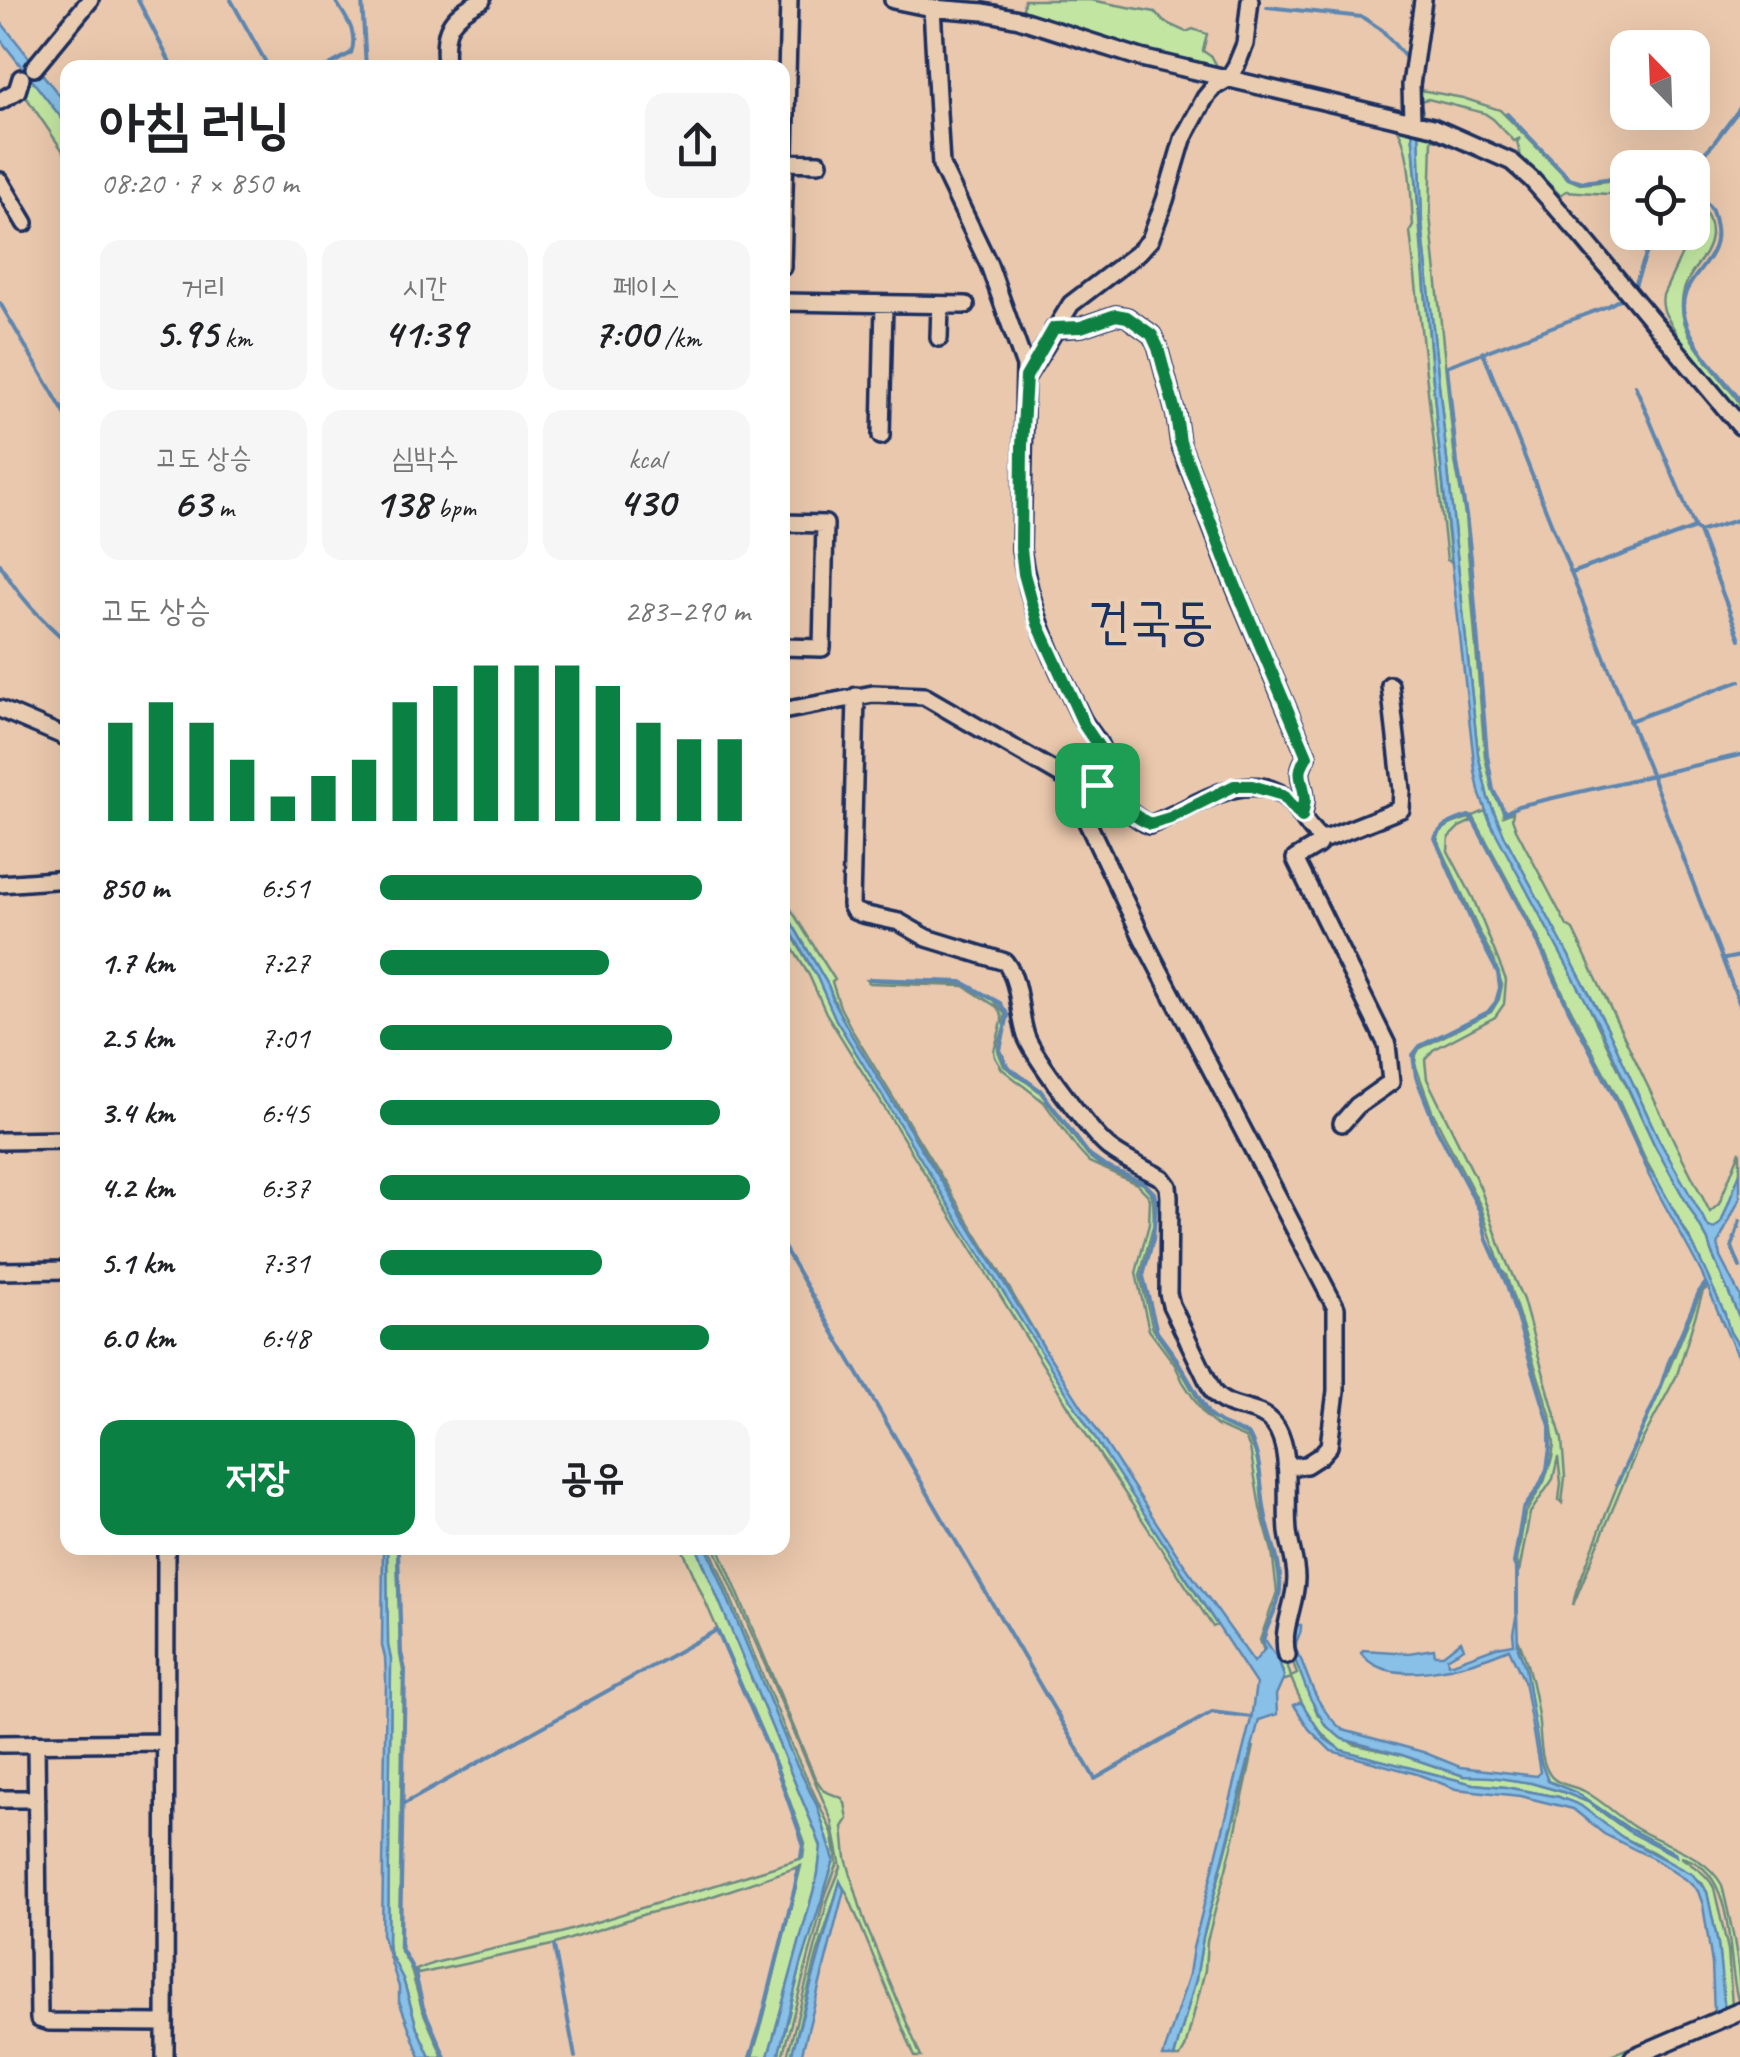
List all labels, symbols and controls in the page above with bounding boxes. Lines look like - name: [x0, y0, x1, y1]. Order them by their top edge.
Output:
- north arrow: [1610, 30, 1710, 130]
- map controls: [1610, 30, 1710, 250]
- text: 아침 러닝: [100, 89, 290, 159]
- button: share: [645, 93, 750, 198]
- button: locate: [1610, 150, 1710, 250]
- text: 08:20 · 7 × 850 m: [100, 162, 298, 203]
- text: 거리: [181, 270, 226, 305]
- text: 시간: [402, 270, 448, 305]
- text: 페이스: [613, 270, 680, 305]
- text: 5.95: [155, 307, 218, 360]
- text: 41:39: [383, 307, 467, 360]
- text: 7:00: [593, 307, 657, 360]
- text: km: [218, 320, 252, 355]
- text: /km: [657, 320, 701, 355]
- text: 고도 상승: [155, 440, 252, 475]
- text: 심박수: [391, 440, 459, 475]
- text: kcal: [628, 441, 665, 476]
- text: 430: [618, 476, 675, 529]
- text: 63: [173, 477, 211, 530]
- text: 138: [374, 477, 431, 530]
- text: m: [211, 490, 234, 525]
- text: bpm: [431, 490, 476, 525]
- district label: 건국동: [1088, 588, 1214, 654]
- text: 고도 상승: [100, 590, 211, 631]
- text: 283–290 m: [624, 590, 750, 631]
- pin: [1055, 743, 1140, 828]
- icon: arrive: [1070, 758, 1125, 813]
- text: 850 m: [100, 867, 169, 908]
- text: 6:51: [260, 867, 310, 908]
- text: 1.7 km: [100, 942, 174, 983]
- text: 7:27: [260, 942, 310, 983]
- text: 2.5 km: [100, 1017, 174, 1058]
- text: 7:01: [260, 1017, 310, 1058]
- text: 3.4 km: [100, 1092, 174, 1133]
- text: 6:45: [260, 1092, 310, 1133]
- text: 4.2 km: [100, 1167, 174, 1208]
- text: 6:37: [260, 1167, 310, 1208]
- text: 5.1 km: [100, 1242, 174, 1283]
- text: 7:31: [260, 1242, 310, 1283]
- text: 6.0 km: [100, 1317, 175, 1358]
- text: 6:48: [260, 1317, 310, 1358]
- button: 저장: [100, 1420, 415, 1535]
- button: 공유: [435, 1420, 750, 1535]

